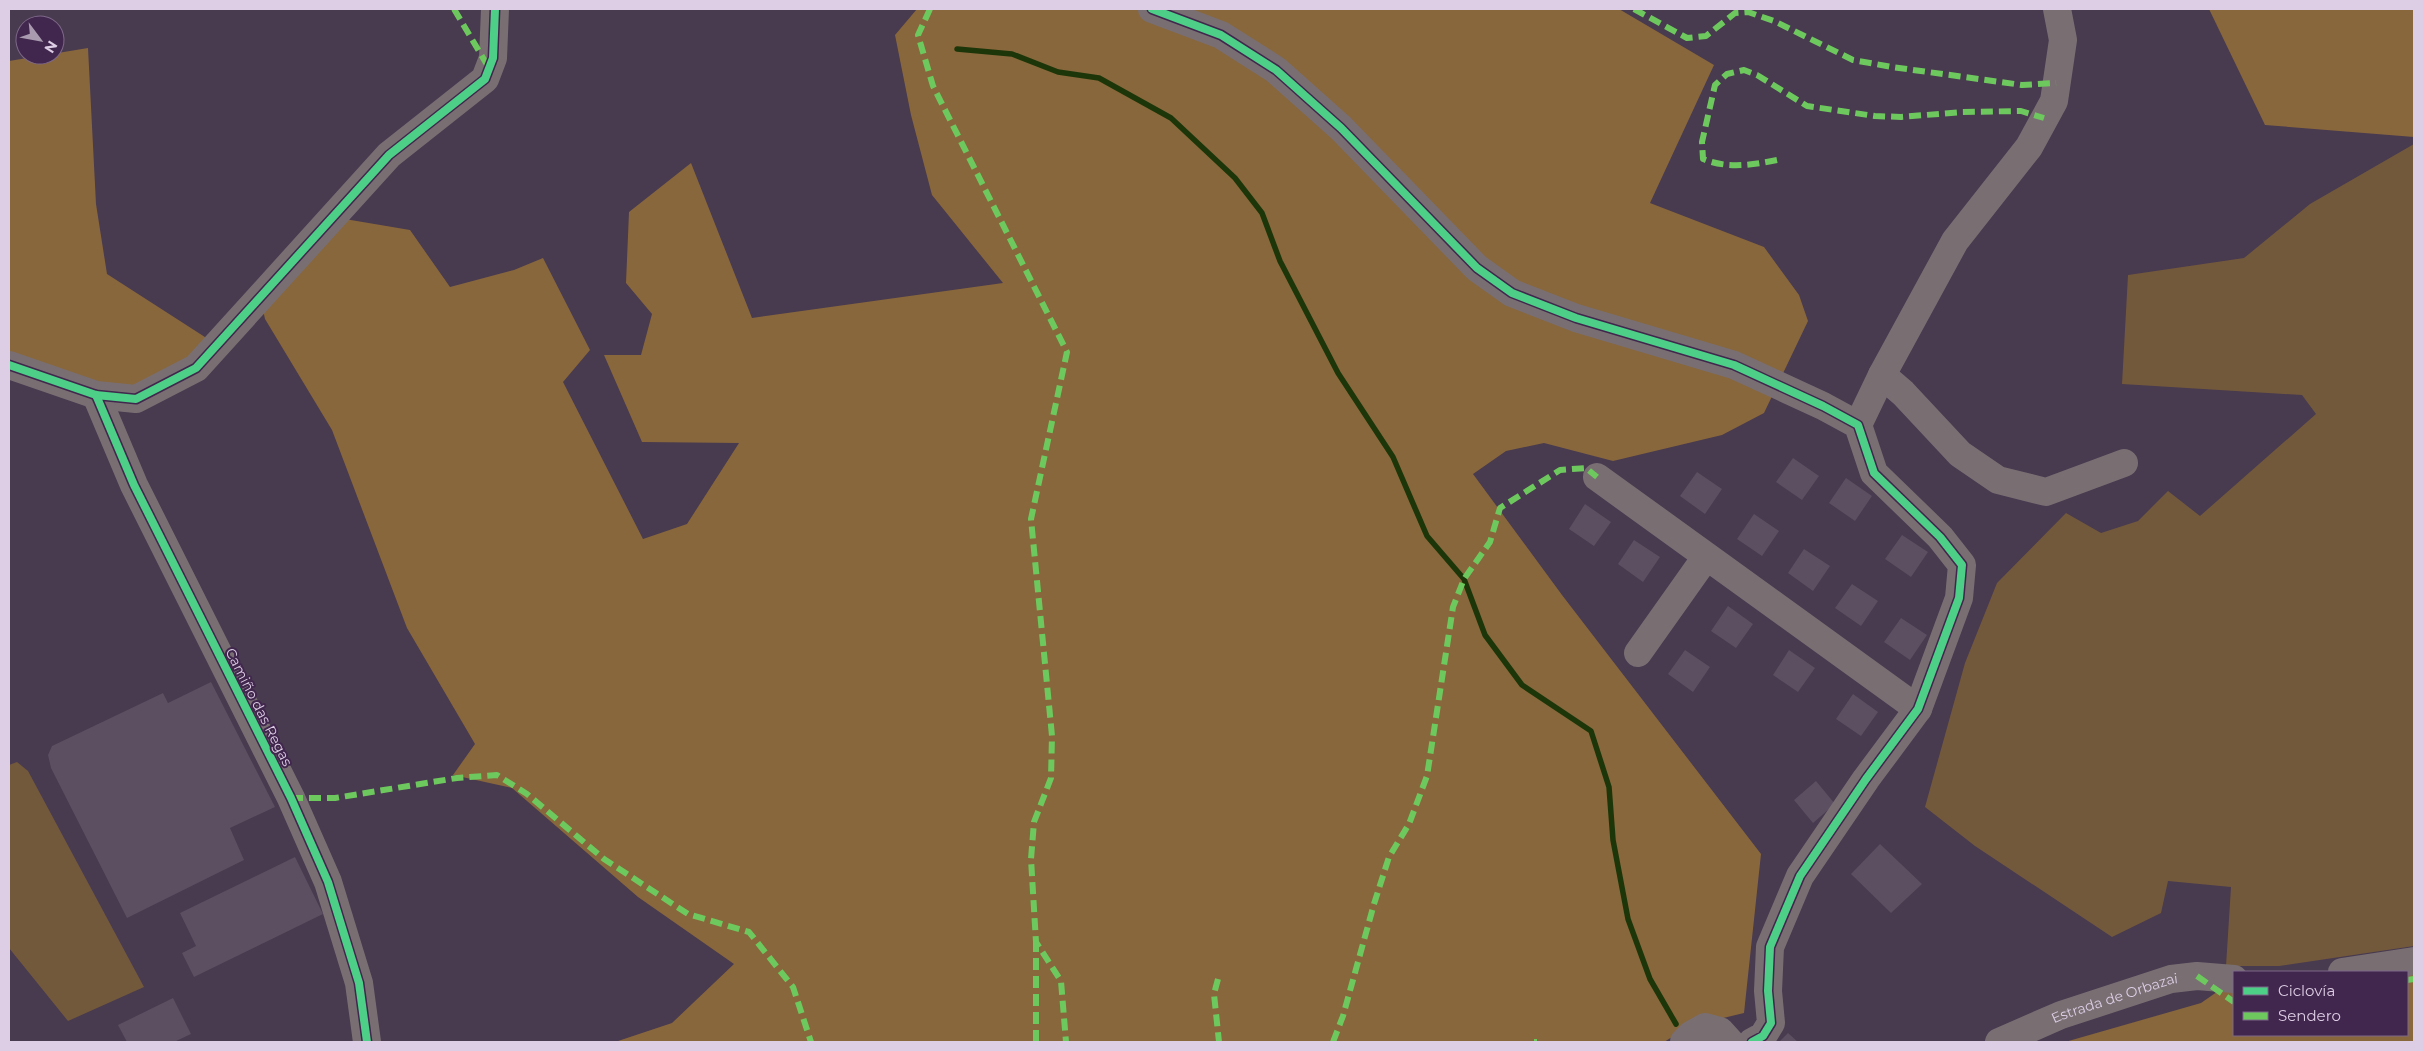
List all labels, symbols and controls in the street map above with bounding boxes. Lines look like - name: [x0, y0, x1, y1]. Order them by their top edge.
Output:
- north arrow: [15, 15, 65, 65]
- text: N: [40, 37, 62, 56]
- street label: Camiño das Regas: [221, 645, 297, 769]
- street label: Estrada de Orbazai: [2048, 969, 2179, 1027]
- legend: [2233, 971, 2408, 1036]
- text: Ciclovía: [2278, 981, 2335, 1000]
- text: Sendero: [2278, 1006, 2341, 1025]

